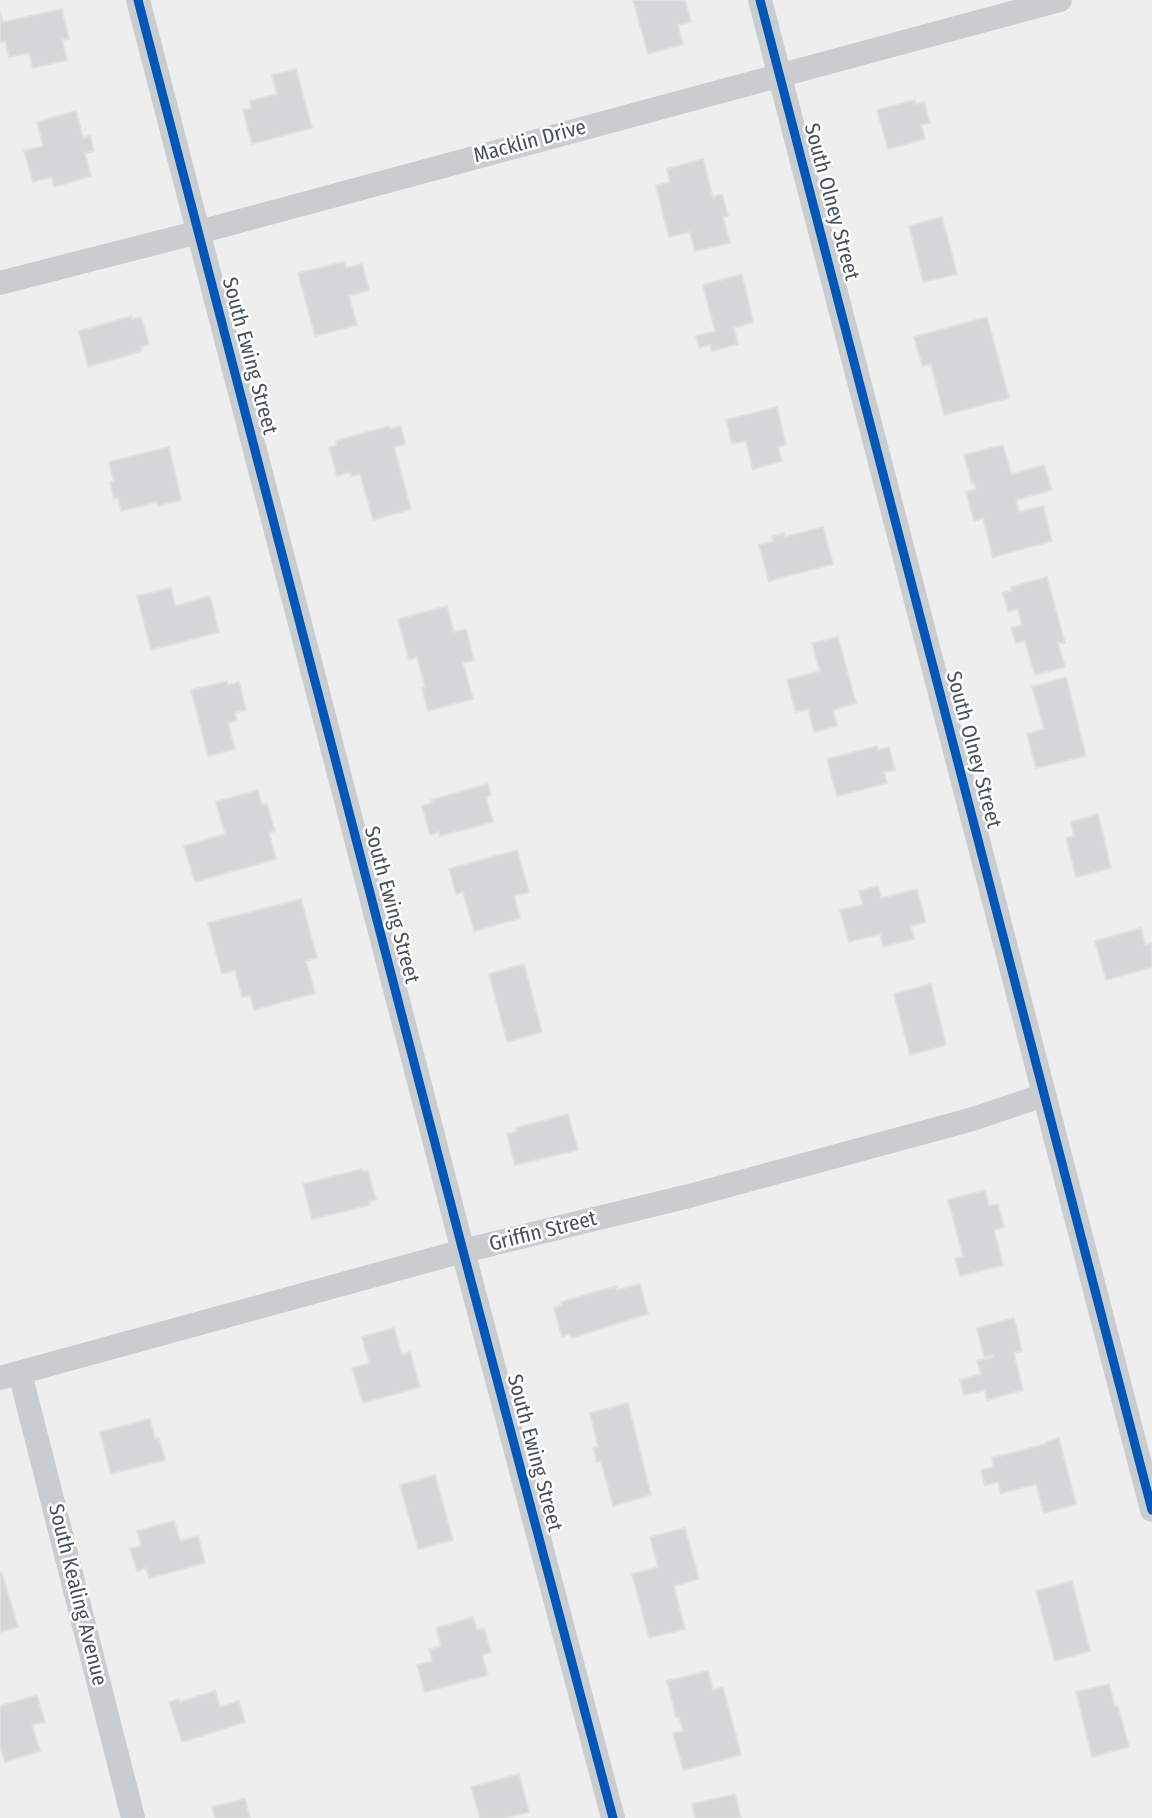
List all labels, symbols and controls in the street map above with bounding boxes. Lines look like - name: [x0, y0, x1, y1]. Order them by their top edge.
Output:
- street label: Macklin Drive: [471, 115, 589, 169]
- street label: South Olney Street: [798, 121, 864, 283]
- street label: South Ewing Street: [216, 275, 282, 437]
- street label: South Olney Street: [940, 669, 1006, 831]
- street label: South Ewing Street: [358, 824, 424, 986]
- street label: Griffin Street: [487, 1207, 599, 1257]
- street label: South Ewing Street: [501, 1372, 567, 1534]
- street label: South Kealing Avenue: [42, 1502, 112, 1688]

